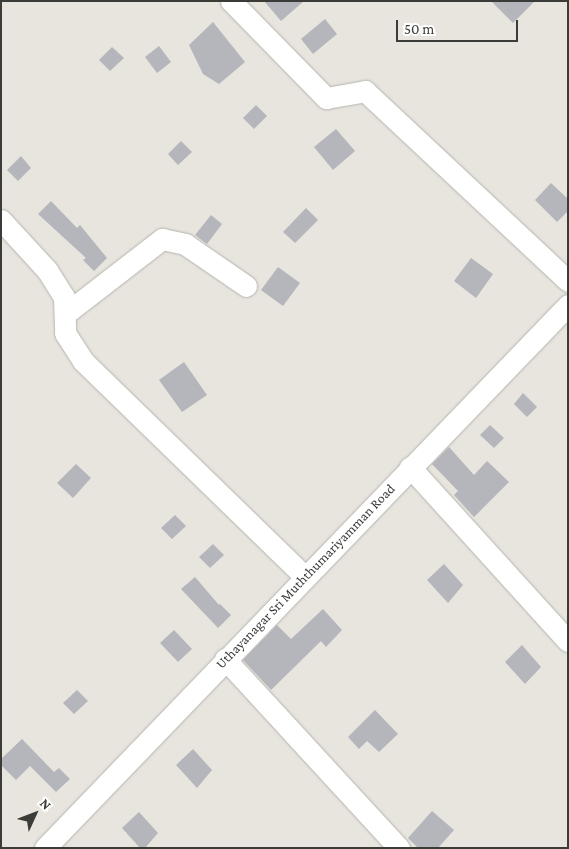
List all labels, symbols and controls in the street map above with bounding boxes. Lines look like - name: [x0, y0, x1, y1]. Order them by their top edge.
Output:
- scale bar: [399, 10, 522, 42]
- text: 50 m: [404, 21, 434, 37]
- street label: Uthayanagar Sri Muththumariyamman Road: [212, 480, 398, 672]
- north arrow: [10, 789, 60, 839]
- text: N: [37, 795, 55, 813]

